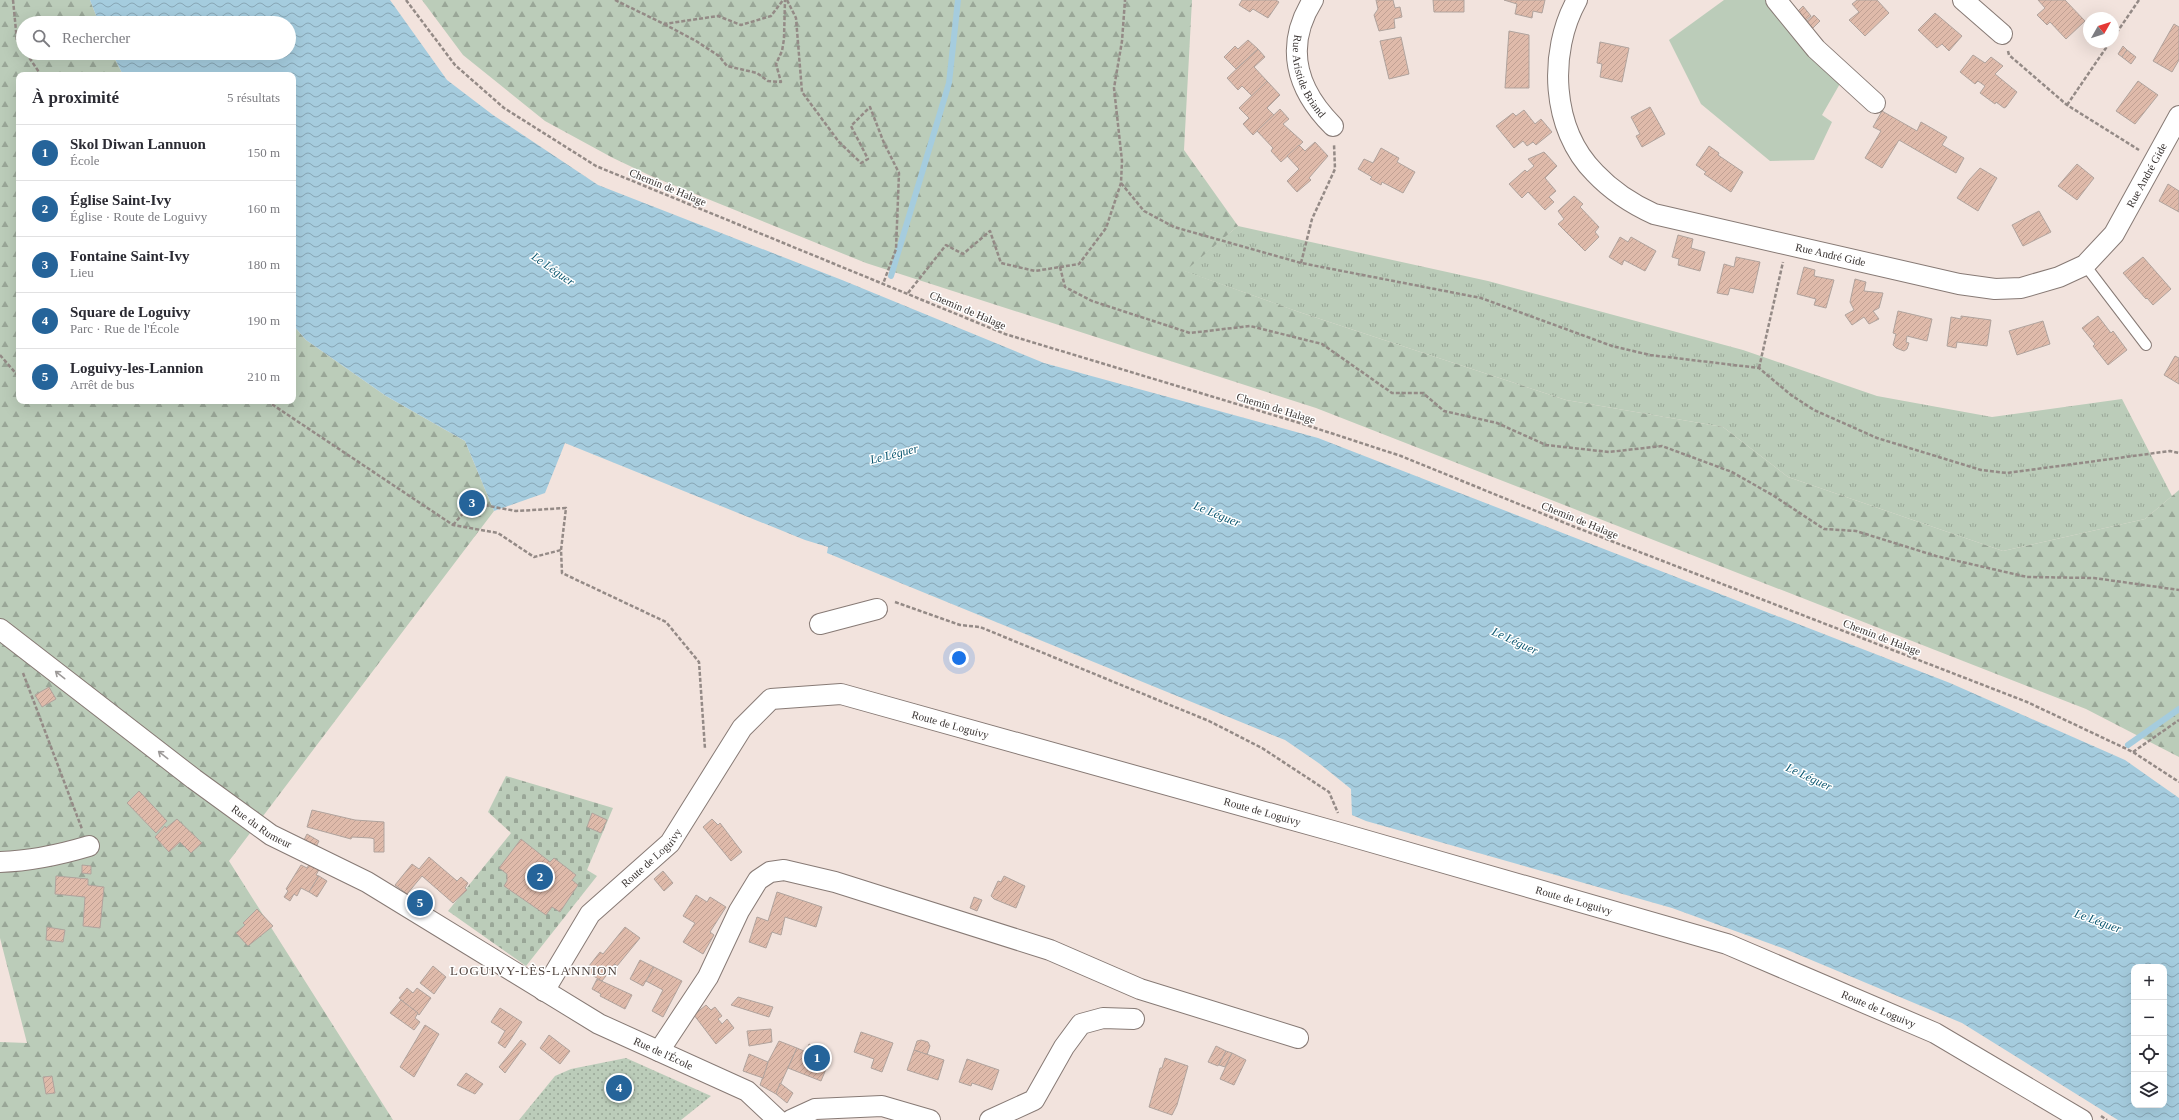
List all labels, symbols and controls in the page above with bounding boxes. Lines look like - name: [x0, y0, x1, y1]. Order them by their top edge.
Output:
- north arrow: [2083, 12, 2119, 48]
- search box: [16, 16, 296, 60]
- icon: search: [30, 27, 52, 49]
- text: Rechercher: [62, 30, 130, 46]
- street label: Rue Aristide Briand: [1291, 34, 1329, 120]
- text: À proximité: [32, 88, 119, 107]
- text: 5 résultats: [227, 90, 280, 105]
- text: Skol Diwan Lannuon: [70, 136, 206, 152]
- street label: Rue André Gide: [2124, 141, 2169, 209]
- text: 1: [42, 145, 48, 160]
- text: 150 m: [247, 145, 280, 160]
- text: École: [70, 153, 100, 168]
- street label: Chemin de Halage: [628, 166, 708, 208]
- text: Église Saint-Ivy: [70, 192, 171, 208]
- text: 2: [42, 201, 48, 216]
- text: 160 m: [247, 201, 280, 216]
- text: Église · Route de Loguivy: [70, 209, 207, 224]
- street label: Rue André Gide: [1794, 241, 1867, 268]
- text: Fontaine Saint-Ivy: [70, 248, 190, 264]
- water label: Le Léguer: [528, 249, 577, 289]
- text: 3: [42, 257, 48, 272]
- text: 180 m: [247, 257, 280, 272]
- text: Lieu: [70, 265, 94, 280]
- street label: Chemin de Halage: [928, 288, 1008, 332]
- text: Square de Loguivy: [70, 304, 191, 320]
- text: 4: [42, 313, 48, 328]
- text: 190 m: [247, 313, 280, 328]
- text: Parc · Rue de l'École: [70, 321, 179, 336]
- text: Loguivy-les-Lannion: [70, 360, 203, 376]
- text: 5: [42, 369, 48, 384]
- text: 210 m: [247, 369, 280, 384]
- text: Arrêt de bus: [70, 377, 134, 392]
- street label: Chemin de Halage: [1235, 390, 1317, 426]
- water label: Le Léguer: [868, 441, 920, 467]
- pin: 3: [459, 488, 485, 518]
- water label: Le Léguer: [1191, 498, 1243, 530]
- street label: Chemin de Halage: [1540, 499, 1620, 541]
- street label: Chemin de Halage: [1842, 617, 1922, 657]
- water label: Le Léguer: [1489, 624, 1540, 658]
- your location: [949, 648, 969, 668]
- one-way arrow: [54, 671, 65, 680]
- street label: Route de Loguivy: [910, 708, 991, 741]
- one-way arrow: [157, 751, 168, 759]
- water label: Le Léguer: [1783, 760, 1834, 794]
- street label: Route de Loguivy: [1223, 795, 1303, 828]
- street label: Rue du Rumeur: [229, 802, 294, 850]
- street label: Route de Loguivy: [619, 826, 684, 890]
- pin: 2: [527, 862, 553, 892]
- street label: Route de Loguivy: [1534, 883, 1614, 917]
- pin: 5: [407, 888, 433, 918]
- water label: Le Léguer: [2072, 906, 2124, 936]
- district label: LOGUIVY-LÈS-LANNION: [450, 963, 618, 978]
- map controls: [2131, 964, 2167, 1108]
- button: +: [2131, 964, 2167, 1000]
- street label: Route de Loguivy: [1840, 988, 1918, 1030]
- button: −: [2131, 1000, 2167, 1036]
- street label: Rue de l'École: [632, 1035, 695, 1072]
- button: locate: [2131, 1036, 2167, 1072]
- pin: 1: [804, 1043, 830, 1073]
- button: layers: [2131, 1072, 2167, 1108]
- pin: 4: [606, 1073, 632, 1103]

